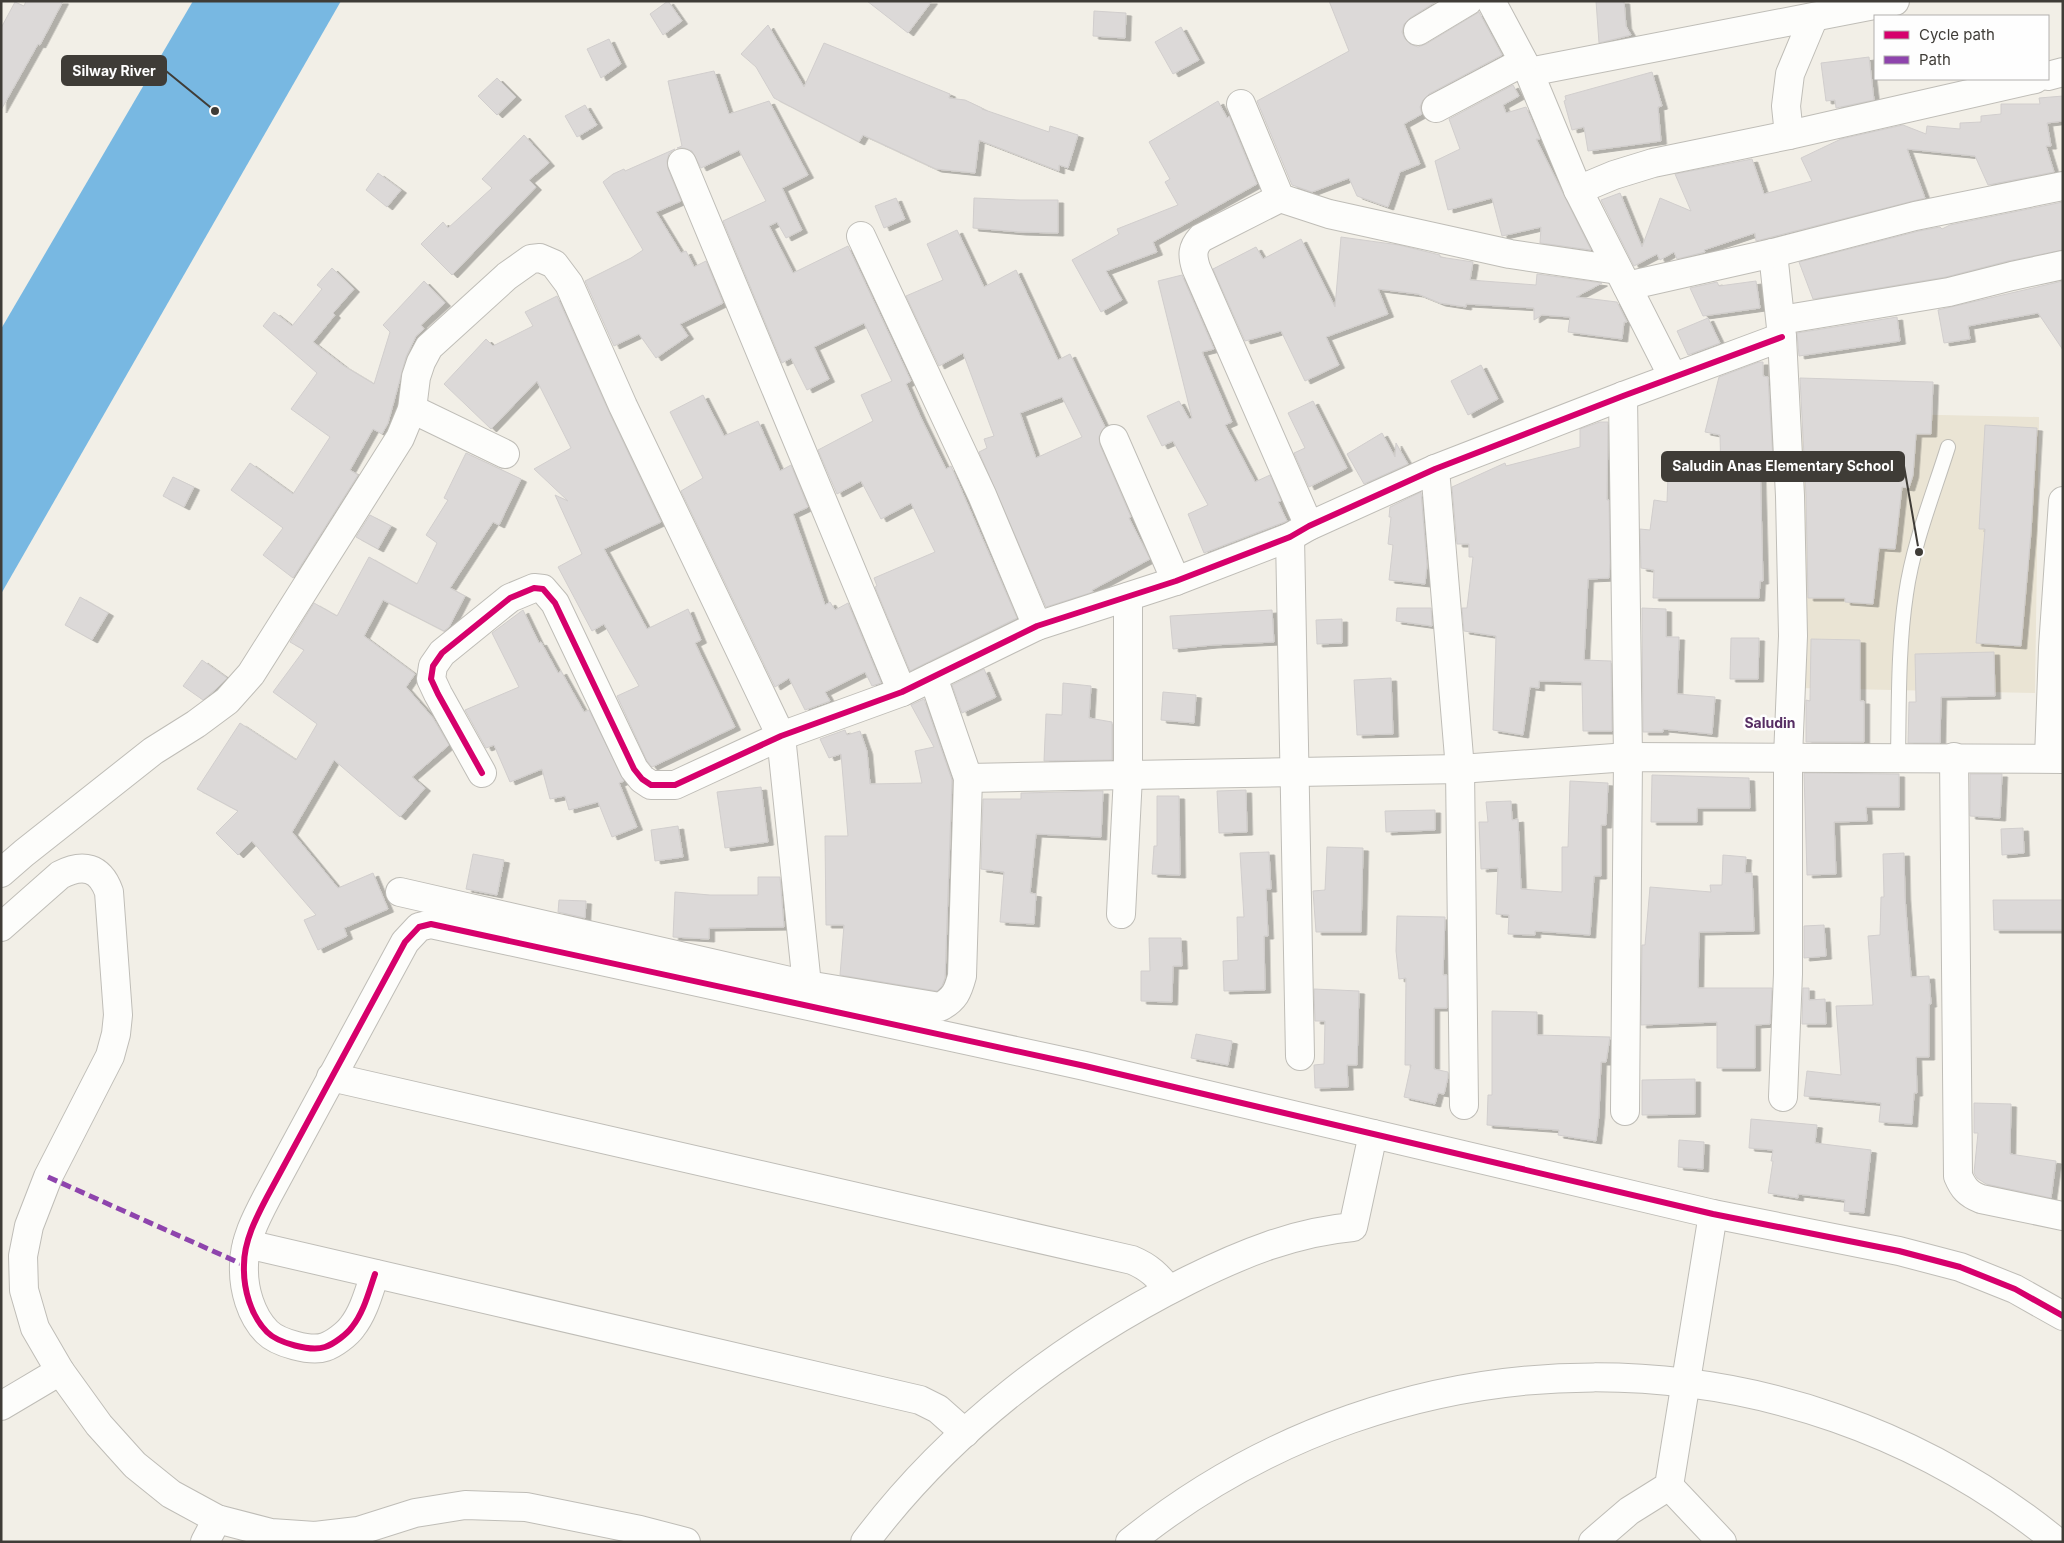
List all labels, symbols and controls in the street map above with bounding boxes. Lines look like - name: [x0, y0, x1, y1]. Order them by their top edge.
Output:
- legend: [1874, 15, 2049, 80]
- text: Cycle path: [1919, 25, 1995, 44]
- text: Path: [1919, 50, 1951, 69]
- callout: Silway River: [62, 56, 166, 85]
- text: Silway River: [72, 62, 156, 79]
- callout: Saludin Anas Elementary School: [1662, 452, 1904, 481]
- text: Saludin Anas Elementary School: [1672, 457, 1894, 474]
- district label: Saludin: [1744, 714, 1796, 731]

